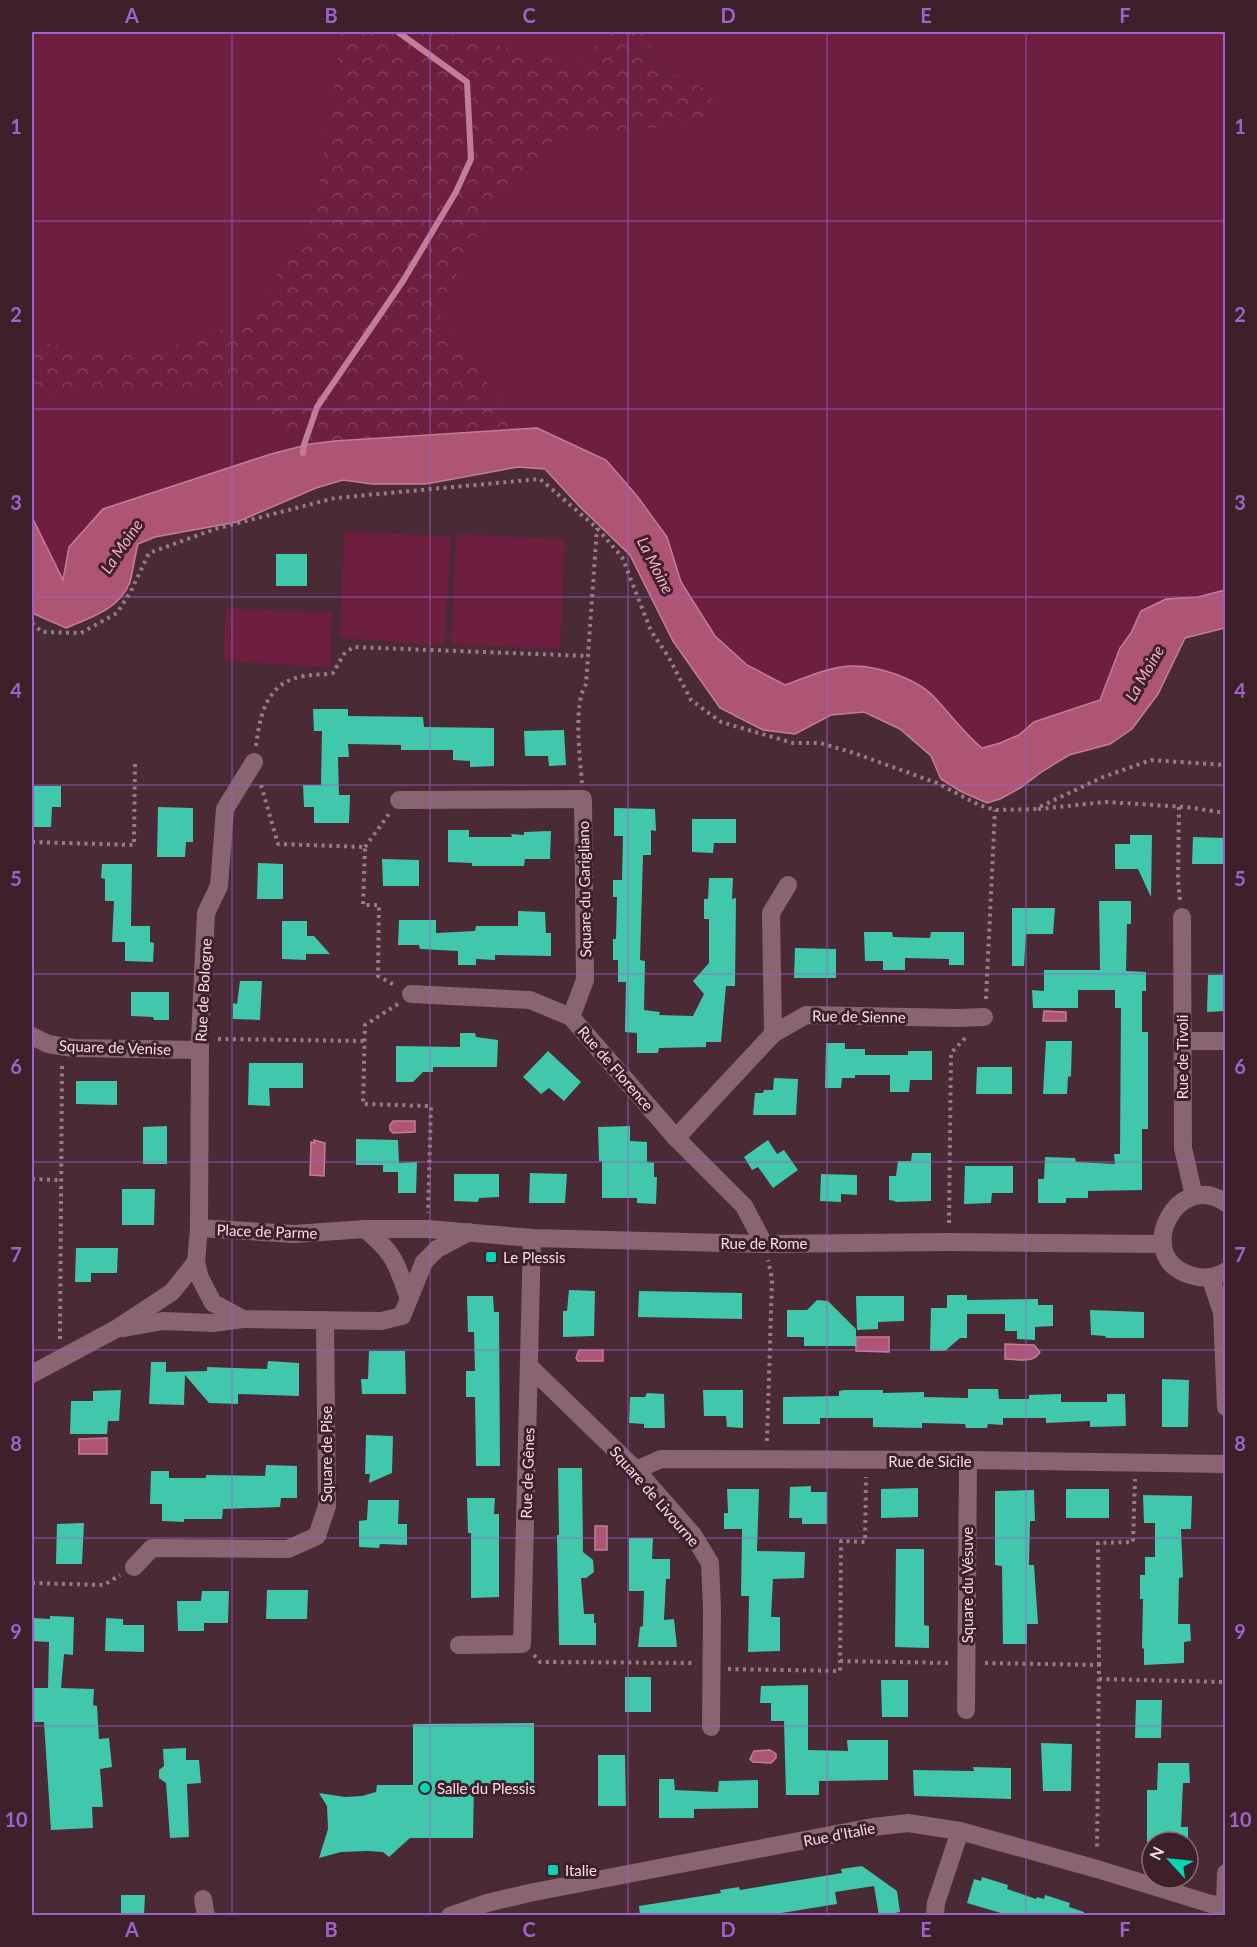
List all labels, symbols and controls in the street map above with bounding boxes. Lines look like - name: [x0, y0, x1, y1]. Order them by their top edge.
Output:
- text: A: [124, 3, 139, 27]
- text: B: [324, 3, 338, 27]
- text: C: [522, 3, 536, 27]
- text: D: [720, 3, 736, 27]
- text: E: [920, 3, 932, 27]
- text: F: [1119, 3, 1131, 27]
- text: 1: [10, 114, 22, 138]
- text: 1: [1234, 114, 1246, 138]
- text: 2: [10, 302, 22, 326]
- text: 2: [1234, 302, 1246, 326]
- text: 3: [10, 490, 22, 514]
- text: 3: [1234, 490, 1246, 514]
- water label: La Moine: [96, 515, 146, 577]
- water label: La Moine: [634, 534, 678, 597]
- water label: La Moine: [1121, 642, 1168, 704]
- text: 4: [10, 678, 22, 702]
- text: 4: [1234, 678, 1246, 702]
- street label: Square du Garigliano: [574, 821, 594, 957]
- text: 5: [10, 866, 22, 890]
- text: 5: [1234, 866, 1246, 890]
- street label: Rue de Bologne: [191, 938, 215, 1042]
- street label: Rue de Sienne: [812, 1006, 906, 1026]
- street label: Rue de Tivoli: [1173, 1015, 1191, 1099]
- street label: Rue de Florence: [574, 1022, 658, 1114]
- street label: Square de Venise: [59, 1036, 171, 1058]
- text: 6: [10, 1054, 22, 1078]
- text: 6: [1234, 1054, 1246, 1078]
- street label: Place de Parme: [216, 1220, 318, 1242]
- street label: Rue de Rome: [720, 1234, 808, 1252]
- text: 7: [10, 1242, 22, 1266]
- text: 7: [1234, 1242, 1246, 1266]
- place label: Le Plessis: [503, 1248, 565, 1266]
- marker: Le Plessis: [484, 1250, 498, 1264]
- street label: Square de Pise: [317, 1406, 335, 1502]
- street label: Rue de Gênes: [516, 1427, 538, 1519]
- text: 8: [10, 1431, 22, 1455]
- text: 8: [1234, 1431, 1246, 1455]
- street label: Square de Livourne: [607, 1442, 703, 1550]
- street label: Rue de Sicile: [888, 1452, 972, 1470]
- street label: Square du Vésuve: [958, 1527, 976, 1643]
- text: 9: [10, 1619, 22, 1643]
- text: 9: [1234, 1619, 1246, 1643]
- place label: Salle du Plessis: [437, 1779, 535, 1797]
- marker: Salle du Plessis: [418, 1781, 432, 1795]
- text: 10: [4, 1807, 28, 1831]
- text: 10: [1228, 1807, 1252, 1831]
- street label: Rue d’Italie: [802, 1818, 876, 1850]
- north arrow: [1140, 1830, 1200, 1890]
- text: N: [1145, 1843, 1167, 1863]
- place label: Italie: [565, 1861, 597, 1879]
- marker: Italie: [546, 1863, 560, 1877]
- text: A: [124, 1917, 139, 1941]
- text: B: [324, 1917, 338, 1941]
- text: C: [522, 1917, 536, 1941]
- text: D: [720, 1917, 736, 1941]
- text: E: [920, 1917, 932, 1941]
- text: F: [1119, 1917, 1131, 1941]

